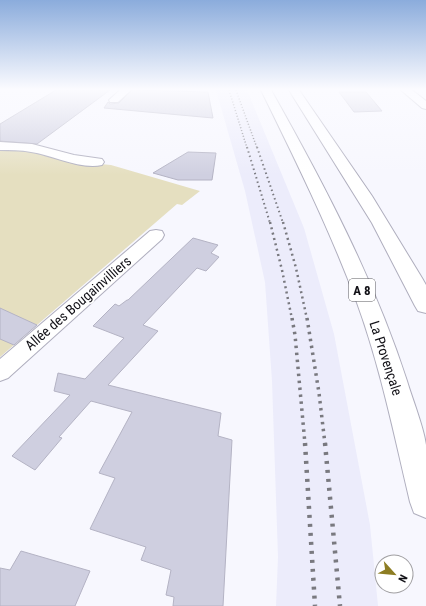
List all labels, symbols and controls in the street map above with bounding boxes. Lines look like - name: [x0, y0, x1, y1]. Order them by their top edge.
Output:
- street label: Allée des Bougainvilliers: [22, 253, 134, 353]
- road number: A 8: [349, 279, 375, 301]
- street label: La Provençale: [366, 319, 406, 398]
- north arrow: [374, 554, 414, 594]
- text: N: [395, 572, 410, 584]

